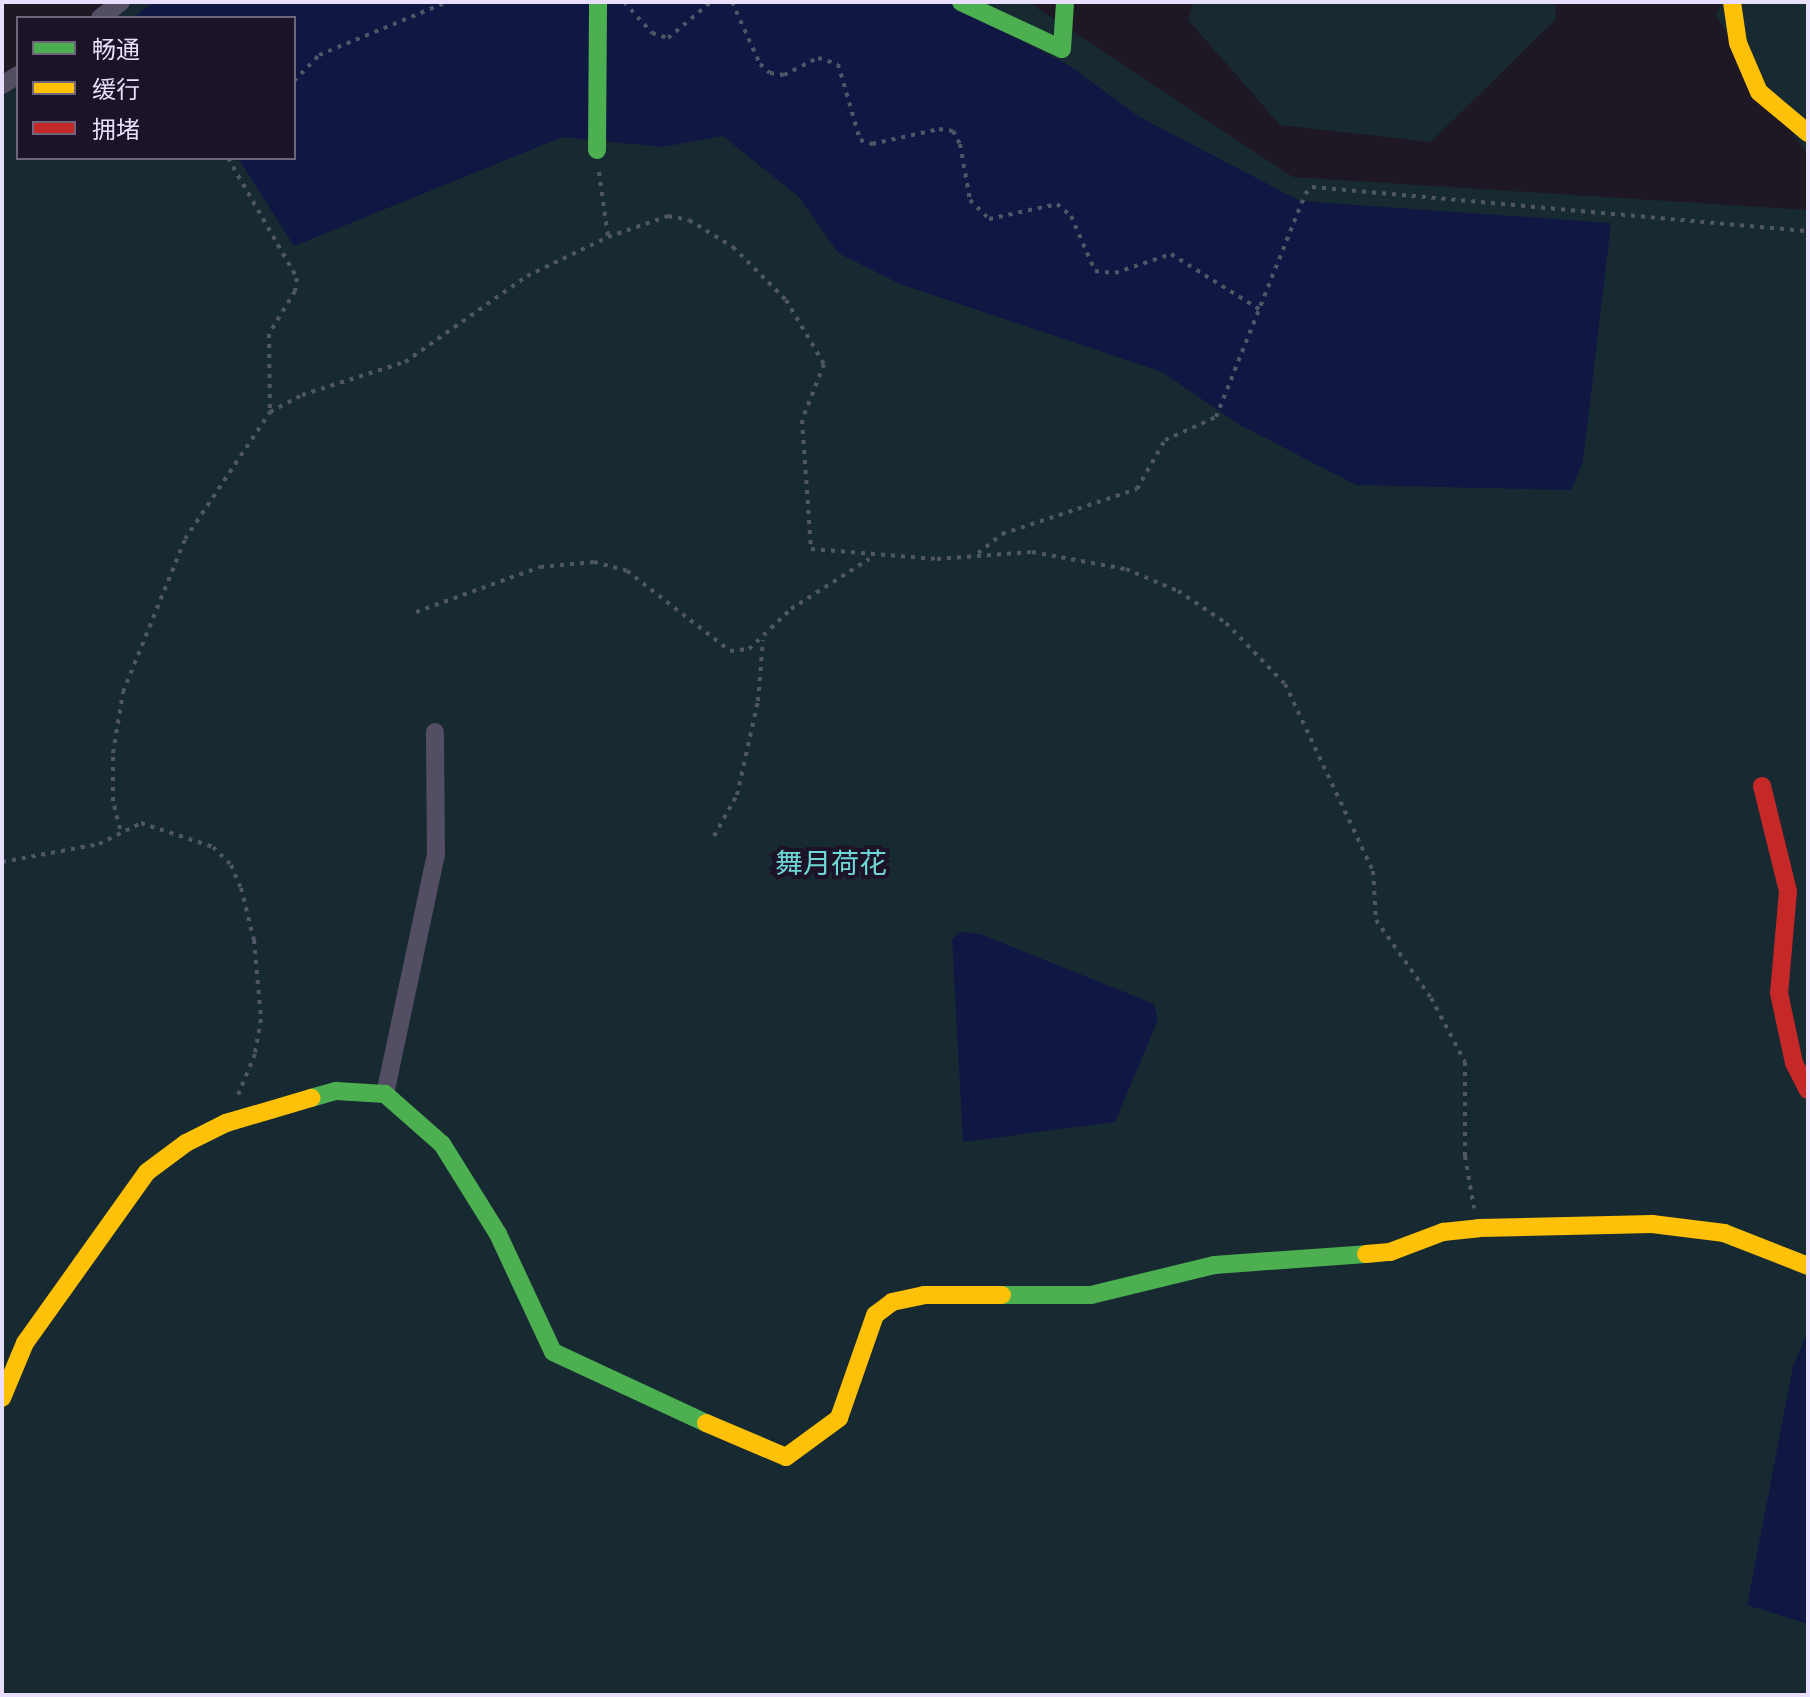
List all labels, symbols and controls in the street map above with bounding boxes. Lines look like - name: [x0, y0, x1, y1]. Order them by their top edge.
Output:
- legend: [16, 16, 296, 160]
- text: 畅通: [92, 37, 140, 67]
- text: 缓行: [92, 77, 140, 107]
- text: 拥堵: [92, 117, 140, 147]
- park label: 舞月荷花: [775, 849, 887, 883]

